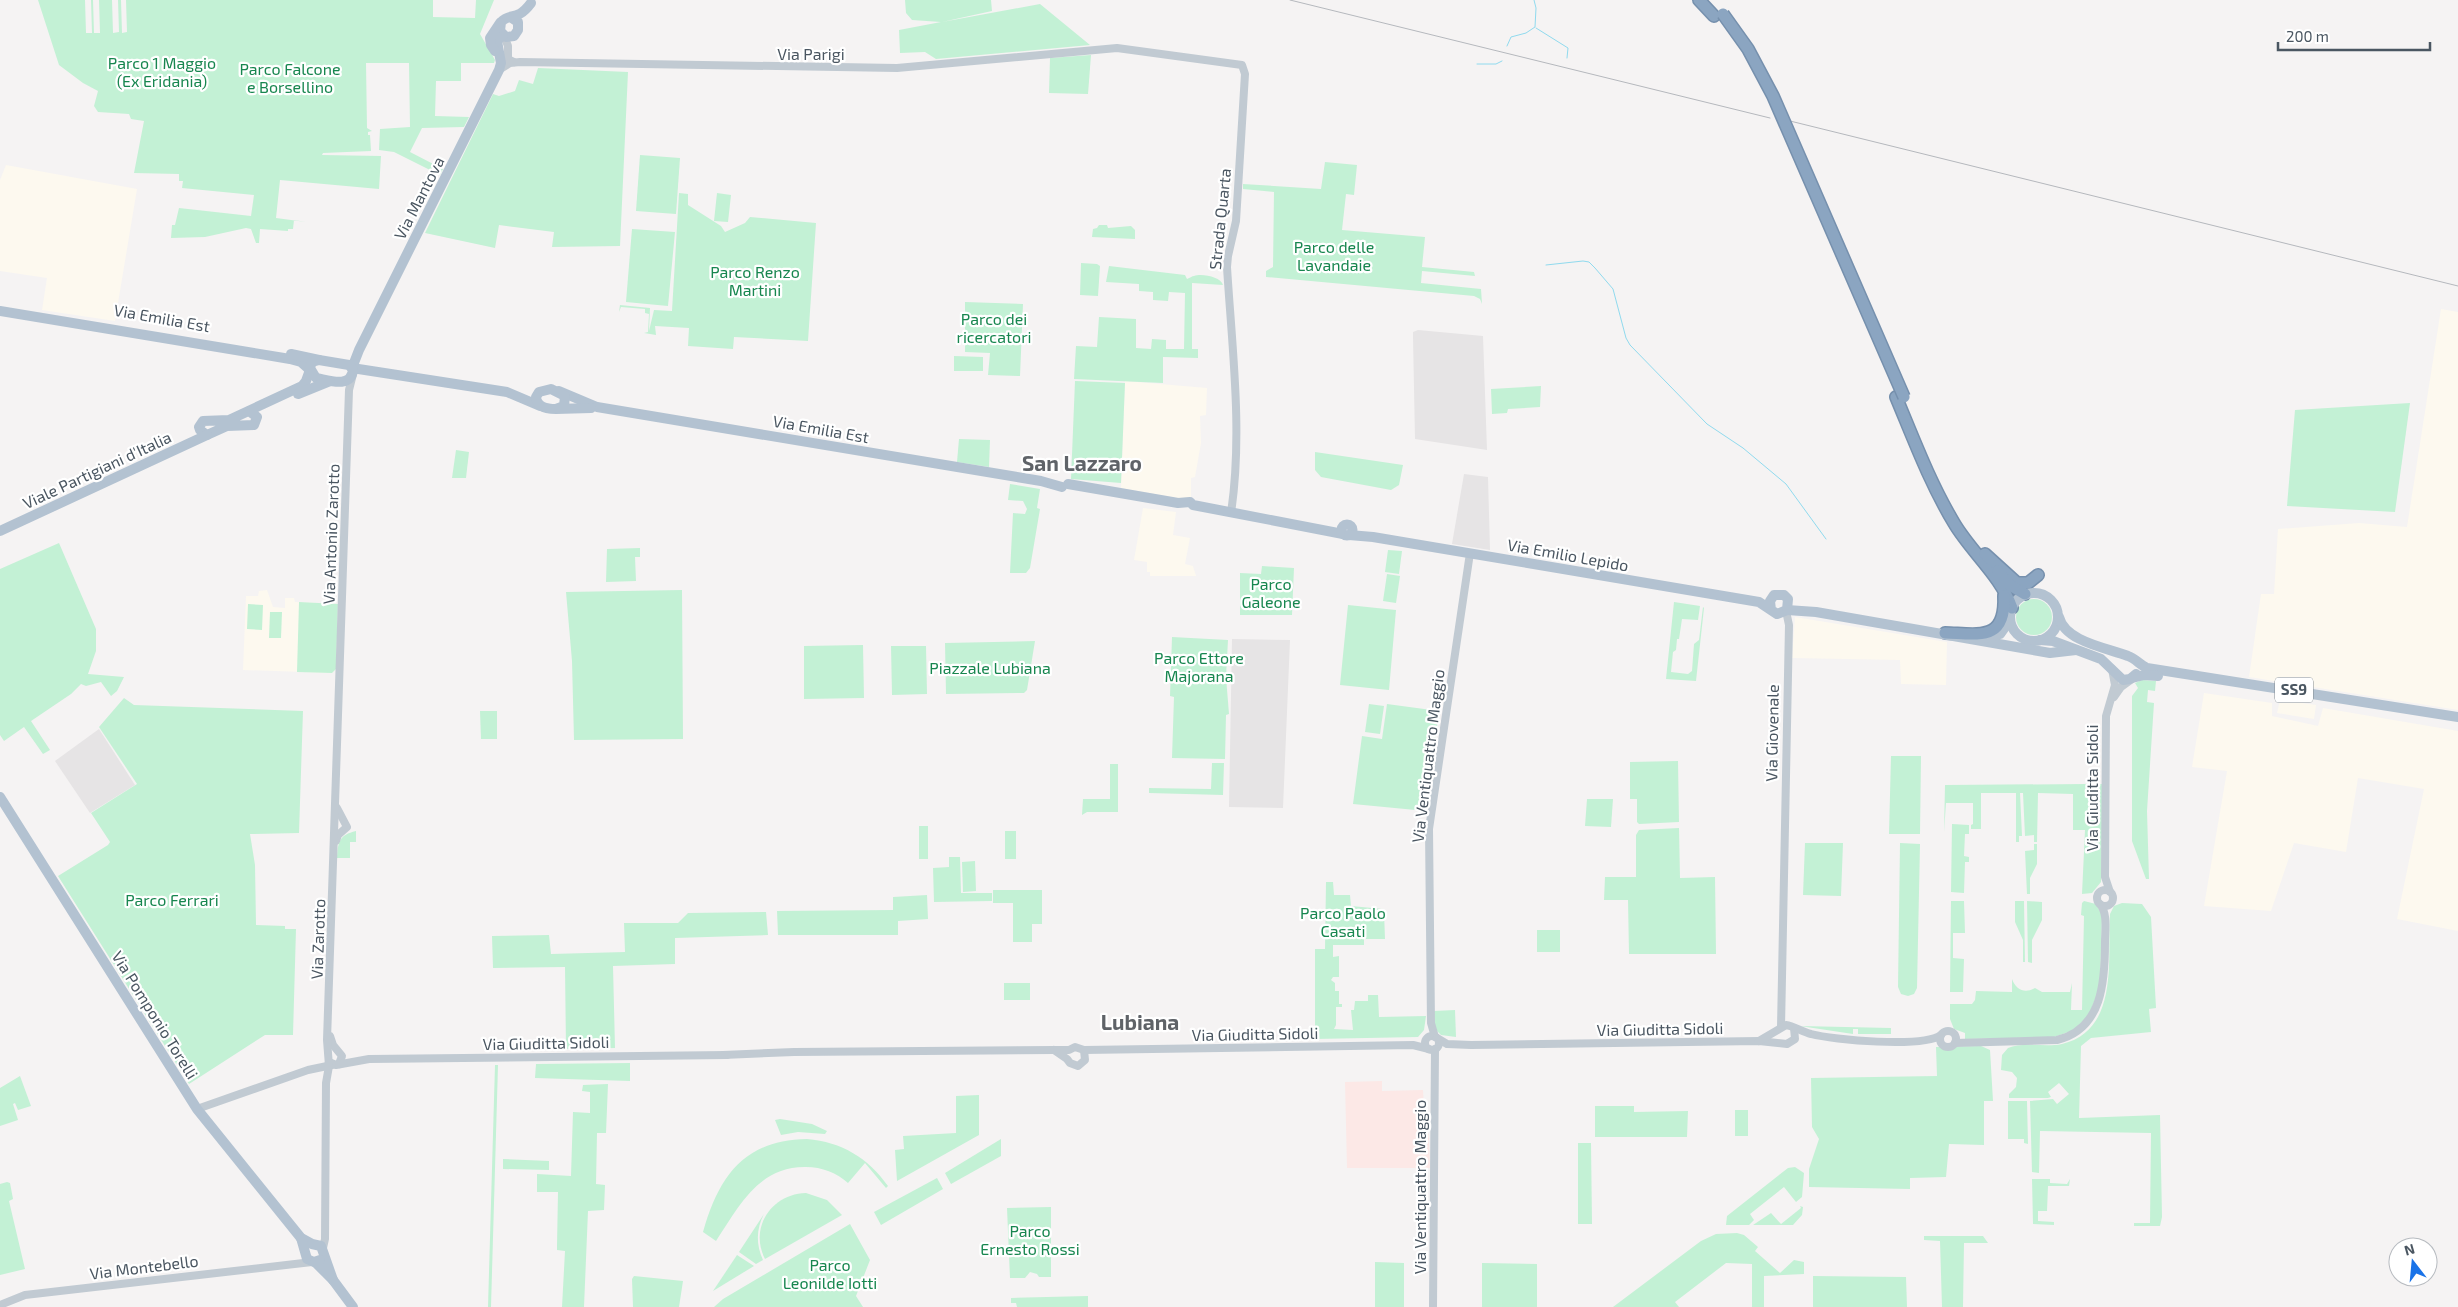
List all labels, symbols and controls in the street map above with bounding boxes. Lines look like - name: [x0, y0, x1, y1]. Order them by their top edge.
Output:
- scale bar: [2278, 20, 2430, 52]
- text: 200 m: [2286, 27, 2329, 45]
- street label: Via Parigi: [777, 44, 845, 63]
- park label: Parco 1 Maggio (Ex Eridania): [108, 53, 216, 90]
- park label: Parco Falcone e Borsellino: [239, 59, 341, 96]
- street label: Via Mantova: [390, 153, 448, 242]
- street label: Strada Quarta: [1205, 167, 1235, 271]
- park label: Parco delle Lavandaie: [1294, 237, 1374, 274]
- park label: Parco Renzo Martini: [710, 262, 800, 299]
- street label: Via Emilia Est: [113, 300, 212, 335]
- park label: Parco dei ricercatori: [956, 309, 1032, 346]
- street label: Via Emilia Est: [772, 411, 871, 446]
- street label: Viale Partigiani d'Italia: [20, 427, 174, 512]
- district label: San Lazzaro: [1022, 450, 1142, 475]
- street label: Via Antonio Zarotto: [319, 463, 342, 604]
- street label: Via Emilio Lepido: [1506, 534, 1630, 575]
- park label: Parco Galeone: [1241, 574, 1301, 611]
- park label: Parco Ettore Majorana: [1154, 648, 1244, 686]
- park label: Piazzale Lubiana: [929, 658, 1051, 677]
- street label: Via Ventiquattro Maggio: [1407, 668, 1448, 844]
- road number: SS9: [2275, 678, 2313, 702]
- street label: Via Giovenale: [1761, 684, 1782, 782]
- street label: Via Giuditta Sidoli: [2082, 725, 2101, 851]
- park label: Parco Ferrari: [125, 890, 219, 909]
- street label: Via Zarotto: [307, 898, 328, 980]
- park label: Parco Paolo Casati: [1300, 903, 1386, 940]
- street label: Via Pomponio Torelli: [108, 947, 203, 1082]
- district label: Lubiana: [1101, 1009, 1179, 1034]
- street label: Via Giuditta Sidoli: [1596, 1018, 1724, 1039]
- street label: Via Giuditta Sidoli: [1191, 1023, 1319, 1044]
- street label: Via Giuditta Sidoli: [482, 1032, 610, 1053]
- street label: Via Ventiquattro Maggio: [1410, 1100, 1429, 1274]
- park label: Parco Ernesto Rossi: [980, 1221, 1080, 1258]
- north arrow: [2388, 1237, 2438, 1287]
- text: N: [2402, 1239, 2416, 1259]
- street label: Via Montebello: [88, 1250, 199, 1283]
- park label: Parco Leonilde Iotti: [783, 1255, 877, 1292]

